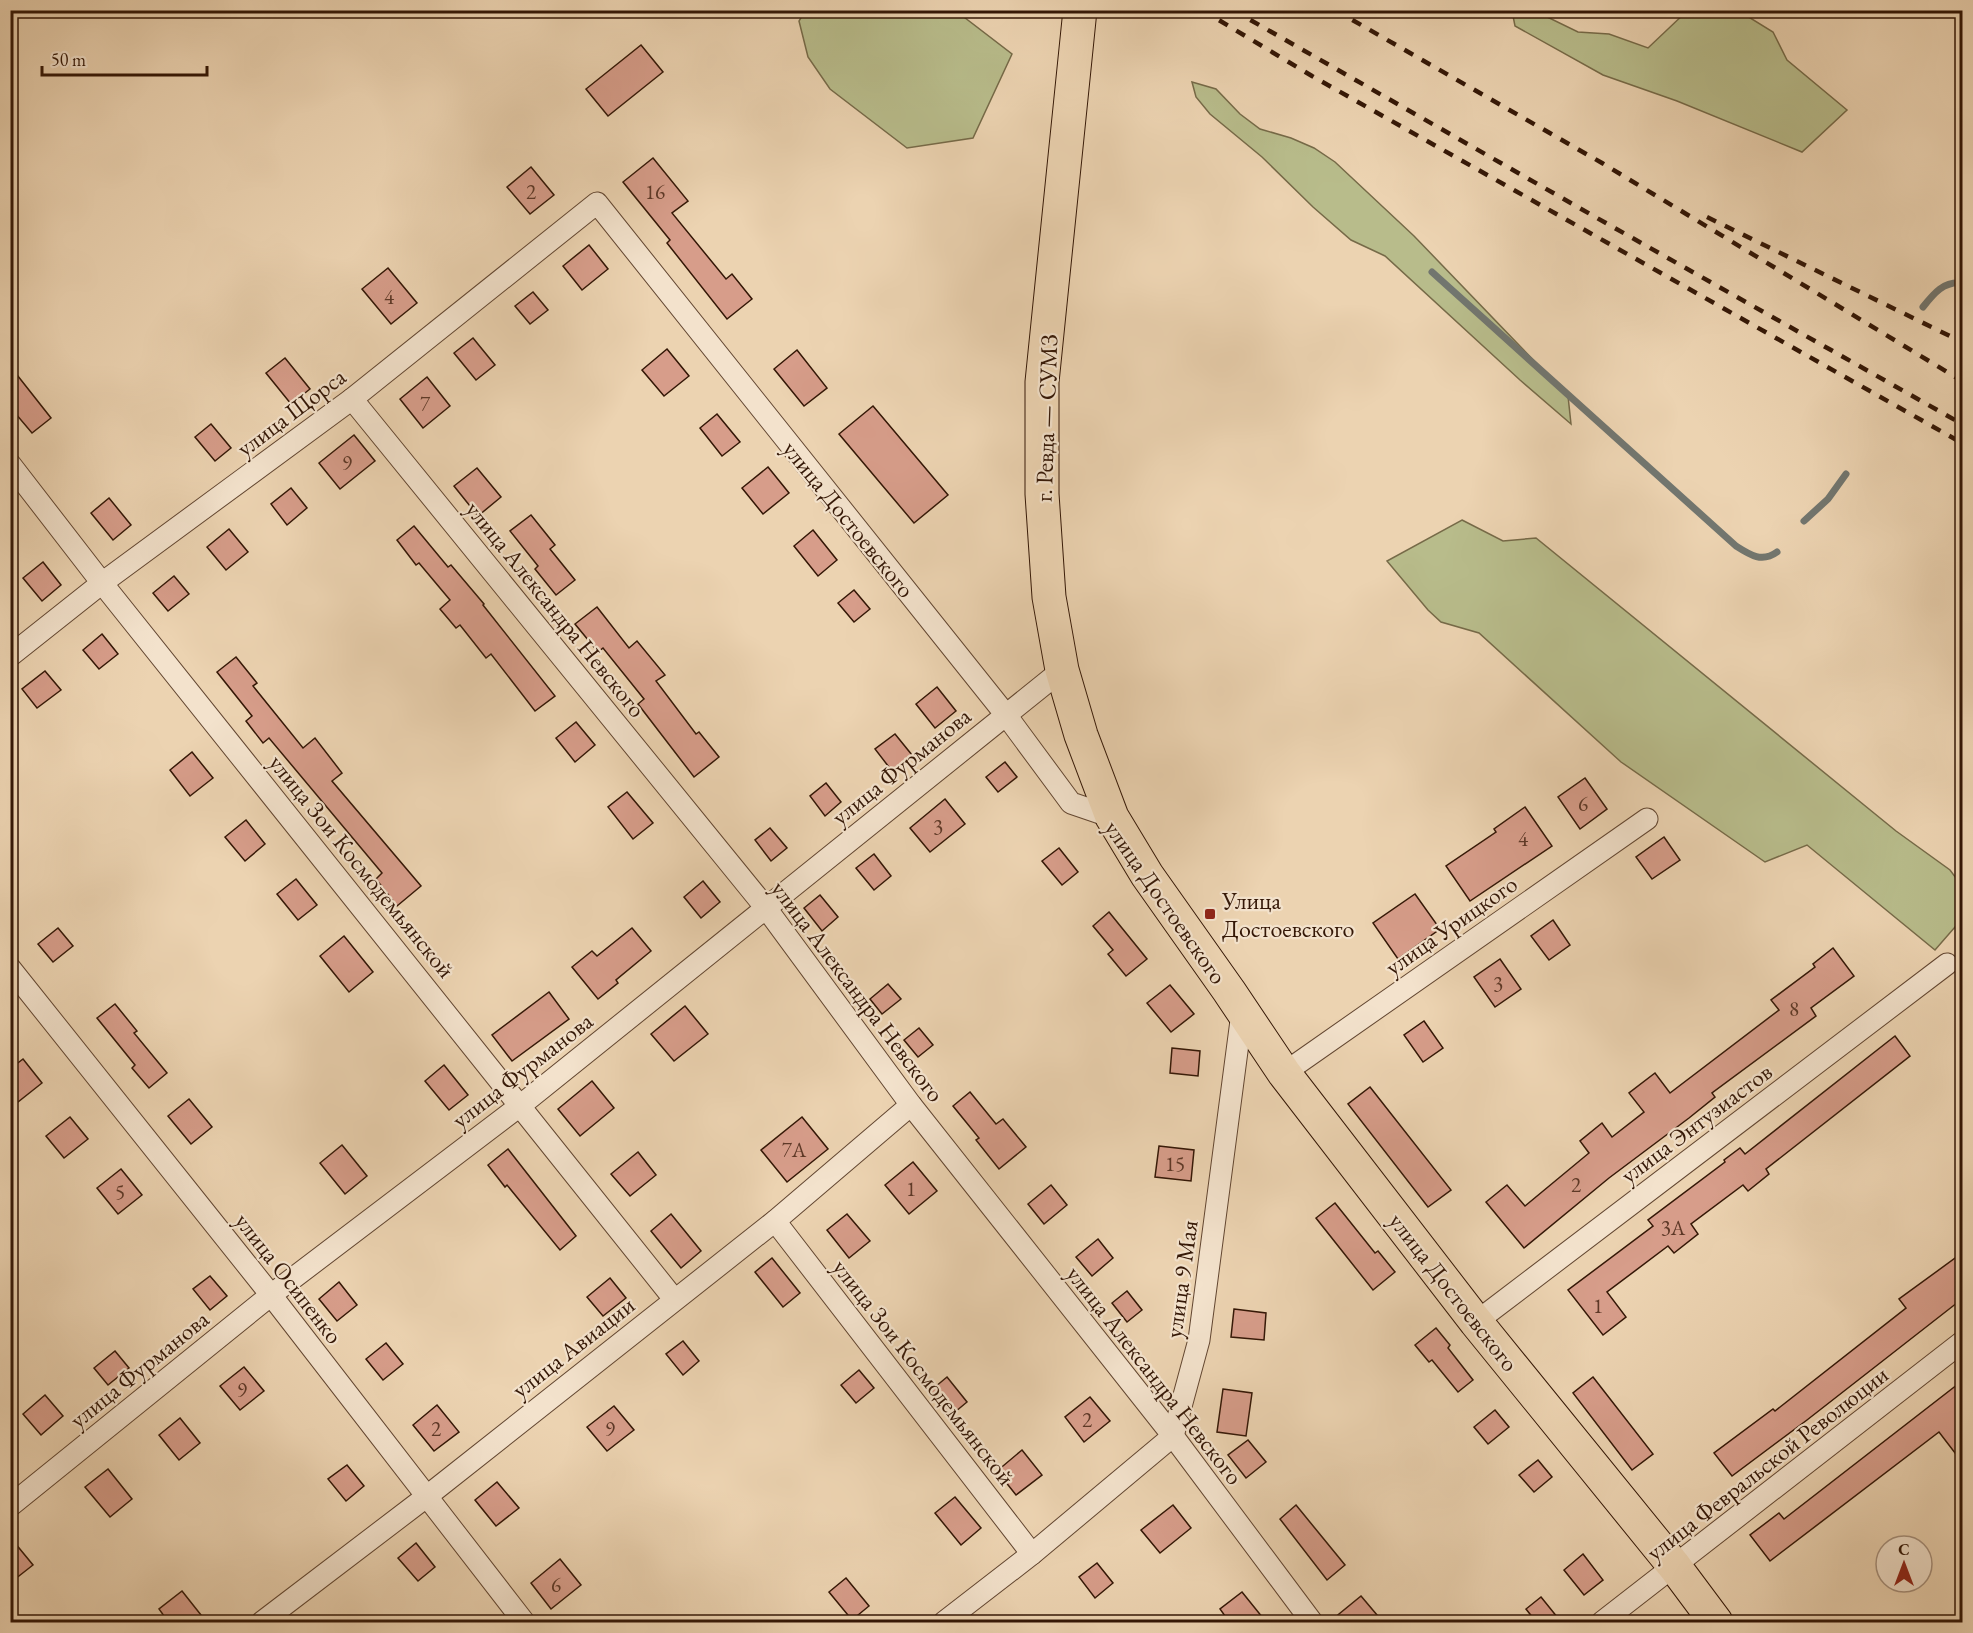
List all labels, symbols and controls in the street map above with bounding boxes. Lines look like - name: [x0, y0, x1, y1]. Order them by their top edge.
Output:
- scale bar: [42, 39, 207, 77]
- text: 50 m: [51, 48, 86, 71]
- house number: 2: [526, 178, 536, 205]
- house number: 16: [645, 178, 665, 205]
- house number: 4: [384, 283, 395, 310]
- street label: г. Ревда — СУМЗ: [1028, 333, 1064, 503]
- street label: улица Щорса: [230, 361, 352, 463]
- house number: 7: [420, 390, 431, 417]
- street label: улица Достоевского: [776, 434, 922, 604]
- house number: 9: [342, 449, 352, 476]
- street label: улица Александра Невского: [459, 494, 653, 724]
- street label: улица Фурманова: [825, 700, 977, 832]
- street label: улица Зои Космодемьянской: [262, 748, 462, 984]
- house number: 6: [1578, 790, 1588, 817]
- house number: 3: [933, 813, 943, 840]
- street label: улица Достоевского: [1098, 814, 1234, 990]
- house number: 4: [1518, 825, 1529, 852]
- street label: улица Урицкого: [1379, 868, 1523, 982]
- street label: улица Александра Невского: [764, 874, 952, 1108]
- place label: Улица Достоевского: [1221, 885, 1355, 944]
- marker: Улица Достоевского: [1203, 907, 1217, 921]
- house number: 3: [1493, 970, 1503, 997]
- house number: 8: [1789, 995, 1799, 1022]
- street label: улица Фурманова: [445, 1005, 599, 1135]
- street label: улица Энтузиастов: [1614, 1056, 1778, 1190]
- house number: 7А: [782, 1136, 807, 1163]
- house number: 15: [1165, 1150, 1185, 1177]
- house number: 2: [1571, 1171, 1581, 1198]
- house number: 1: [906, 1175, 916, 1202]
- house number: 5: [115, 1178, 125, 1205]
- street label: улица Осипенко: [228, 1206, 350, 1350]
- street label: улица Достоевского: [1382, 1206, 1526, 1378]
- house number: 3А: [1661, 1214, 1686, 1241]
- street label: улица 9 Мая: [1157, 1218, 1205, 1340]
- street label: улица Зои Космодемьянской: [826, 1253, 1022, 1492]
- street label: улица Александра Невского: [1060, 1259, 1250, 1491]
- street label: улица Авиации: [505, 1289, 641, 1405]
- house number: 1: [1593, 1292, 1603, 1319]
- street label: улица Фурманова: [63, 1303, 215, 1435]
- street label: улица Февральской Революции: [1640, 1359, 1895, 1567]
- house number: 9: [237, 1376, 247, 1403]
- house number: 2: [1082, 1406, 1092, 1433]
- house number: 2: [431, 1415, 441, 1442]
- house number: 9: [605, 1415, 615, 1442]
- north arrow: [1874, 1534, 1934, 1594]
- text: С: [1898, 1539, 1910, 1560]
- house number: 6: [551, 1571, 561, 1598]

